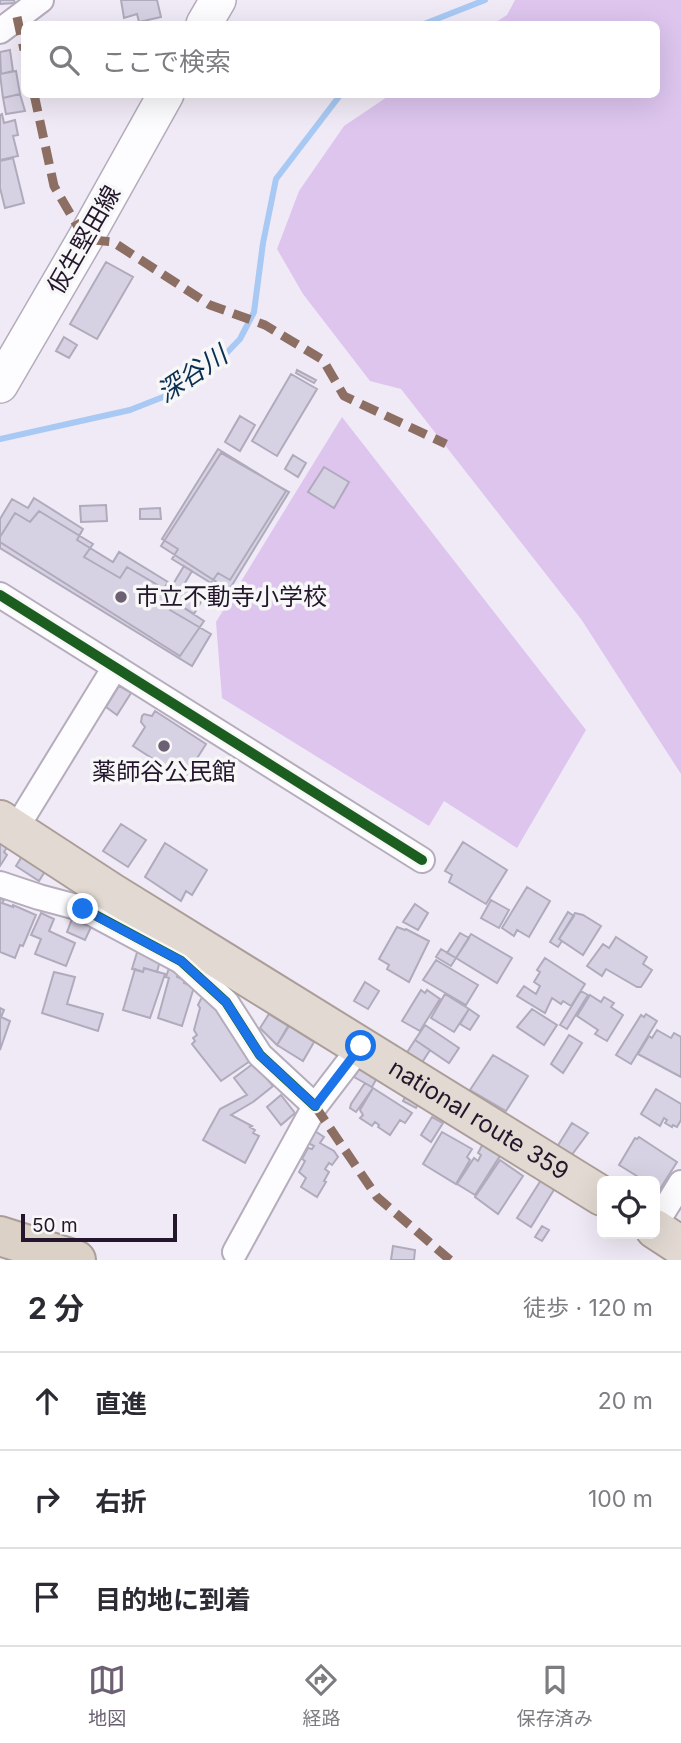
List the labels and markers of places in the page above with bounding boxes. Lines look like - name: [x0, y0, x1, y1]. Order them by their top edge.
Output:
- place label: 市立不動寺小学校: [135, 582, 327, 611]
- marker: 市立不動寺小学校: [113, 589, 129, 605]
- marker: 薬師谷公民館: [156, 738, 172, 754]
- place label: 薬師谷公民館: [92, 757, 236, 786]

